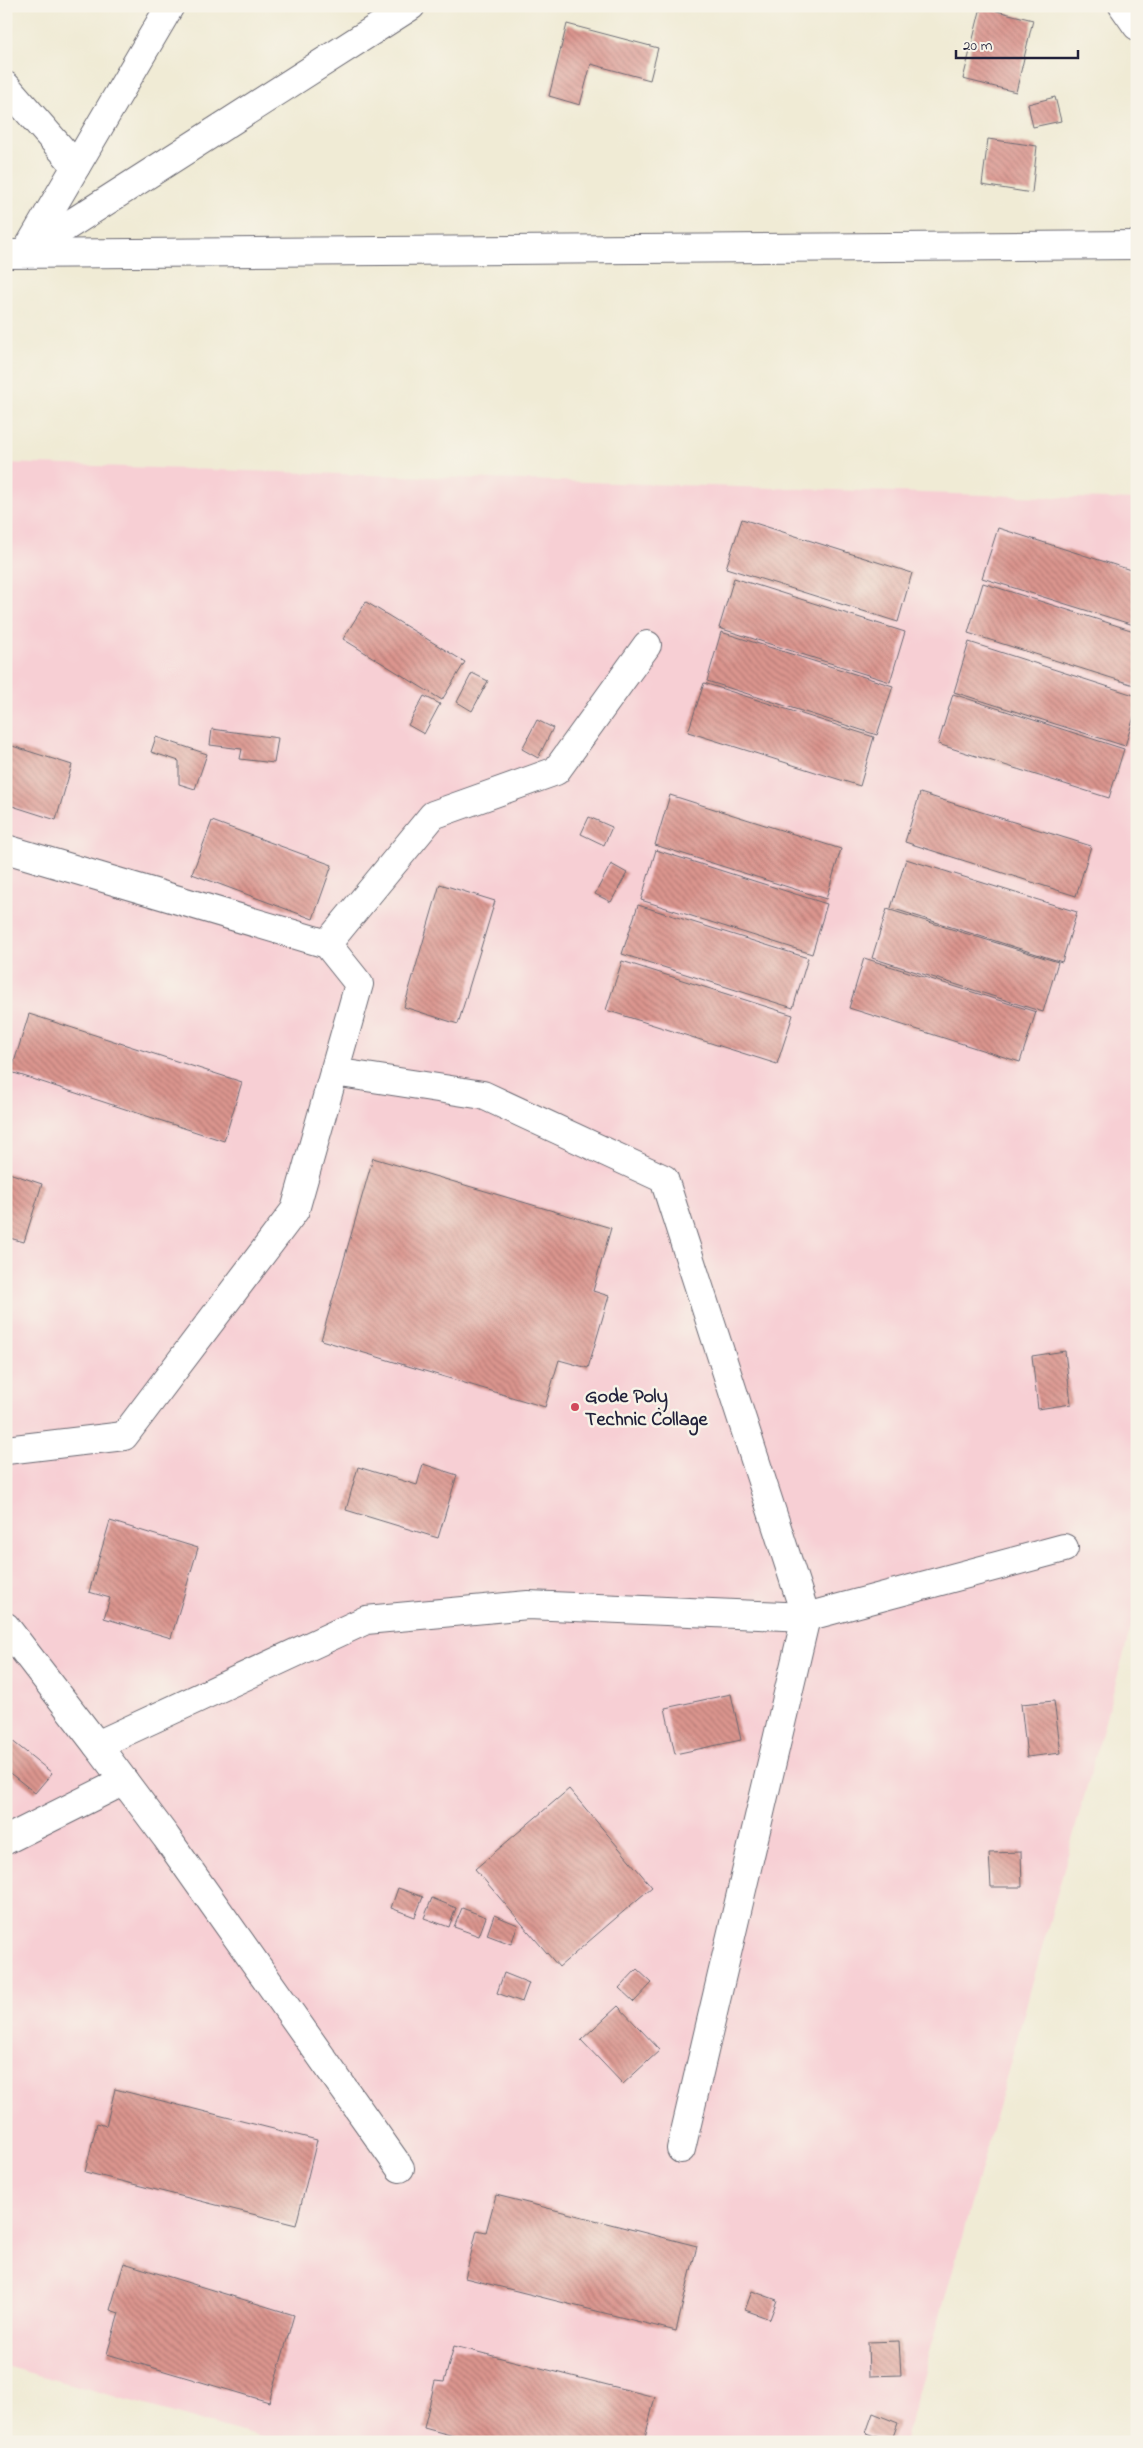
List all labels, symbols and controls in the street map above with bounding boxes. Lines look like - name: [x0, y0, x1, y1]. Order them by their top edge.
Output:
- scale bar: [956, 28, 1078, 60]
- text: 20 m: [963, 35, 993, 57]
- place label: Gode Poly Technic Collage: [585, 1383, 708, 1436]
- marker: Gode Poly Technic Collage: [569, 1401, 581, 1413]

